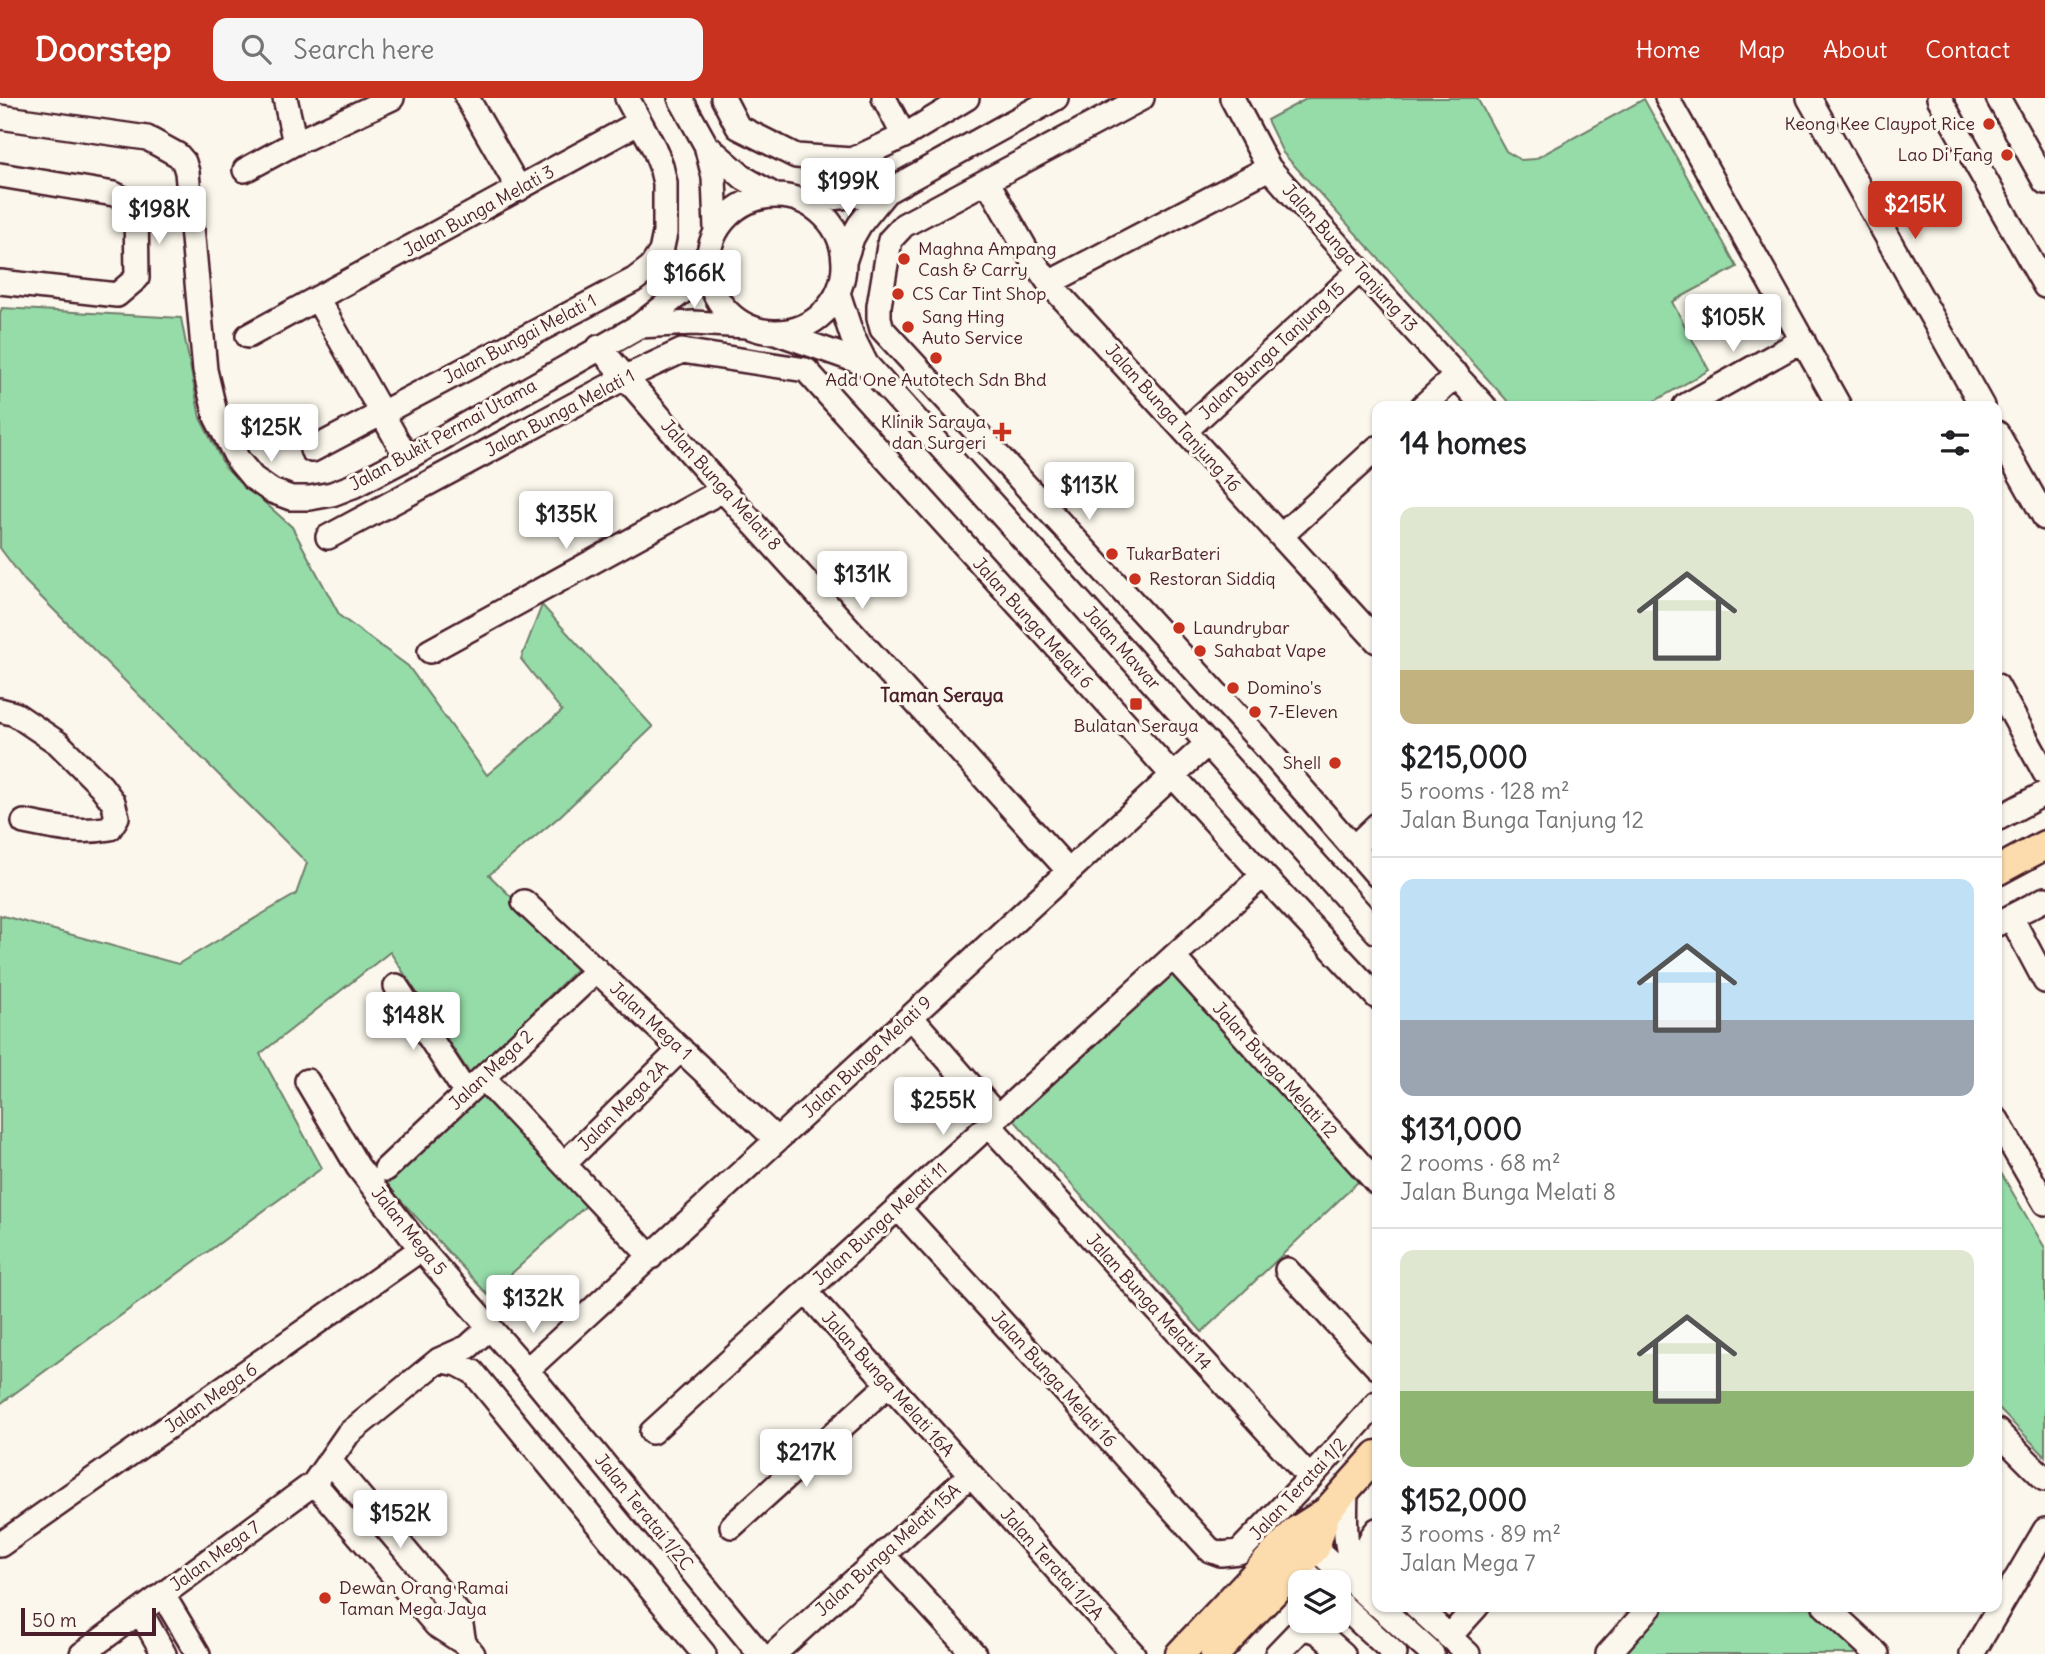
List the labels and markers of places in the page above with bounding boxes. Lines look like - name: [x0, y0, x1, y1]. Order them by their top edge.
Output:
- place label: Keong Kee Claypot Rice: [1784, 112, 1975, 135]
- marker: Keong Kee Claypot Rice: [1981, 116, 1997, 132]
- place label: Lao Di Fang: [1898, 143, 1993, 166]
- marker: Lao Di Fang: [1999, 147, 2015, 163]
- pin: $199K: [799, 158, 897, 218]
- pin: $215K: [1866, 181, 1964, 241]
- pin: $198K: [110, 186, 208, 246]
- place label: Maghna Ampang Cash & Carry: [918, 237, 1056, 281]
- pin: $166K: [645, 250, 743, 310]
- marker: Maghna Ampang Cash & Carry: [896, 251, 912, 267]
- place label: CS Car Tint Shop: [912, 282, 1047, 305]
- marker: CS Car Tint Shop: [890, 286, 906, 302]
- pin: $105K: [1684, 294, 1782, 354]
- place label: Sang Hing Auto Service: [922, 305, 1023, 349]
- marker: Sang Hing Auto Service: [900, 319, 916, 335]
- marker: Add One Autotech Sdn Bhd: [928, 350, 944, 366]
- place label: Add One Autotech Sdn Bhd: [826, 368, 1047, 391]
- pin: $125K: [222, 404, 320, 464]
- place label: Klinik Saraya dan Surgeri: [881, 410, 986, 454]
- marker: Klinik Saraya dan Surgeri: [992, 422, 1012, 442]
- pin: $113K: [1040, 462, 1138, 522]
- pin: $135K: [517, 491, 615, 551]
- place label: TukarBateri: [1126, 542, 1220, 565]
- marker: TukarBateri: [1104, 546, 1120, 562]
- pin: $131K: [813, 552, 911, 611]
- place label: Restoran Siddiq: [1149, 567, 1275, 590]
- marker: Restoran Siddiq: [1127, 571, 1143, 587]
- place label: Laundrybar: [1193, 616, 1290, 639]
- marker: Laundrybar: [1171, 620, 1187, 636]
- place label: Sahabat Vape: [1214, 639, 1326, 662]
- marker: Sahabat Vape: [1192, 643, 1208, 659]
- place label: Domino's: [1247, 676, 1322, 699]
- marker: Domino's: [1225, 680, 1241, 696]
- marker: Bulatan Seraya: [1128, 696, 1144, 712]
- place label: 7-Eleven: [1269, 700, 1338, 723]
- marker: 7-Eleven: [1247, 704, 1263, 720]
- place label: Bulatan Seraya: [1073, 714, 1199, 737]
- place label: Shell: [1283, 751, 1321, 774]
- marker: Shell: [1327, 755, 1343, 771]
- pin: $148K: [364, 992, 462, 1052]
- pin: $255K: [894, 1077, 992, 1137]
- pin: $132K: [484, 1276, 582, 1335]
- pin: $217K: [757, 1430, 855, 1489]
- pin: $152K: [351, 1490, 449, 1550]
- place label: Dewan Orang Ramai Taman Mega Jaya: [339, 1576, 508, 1620]
- marker: Dewan Orang Ramai Taman Mega Jaya: [317, 1590, 333, 1606]

